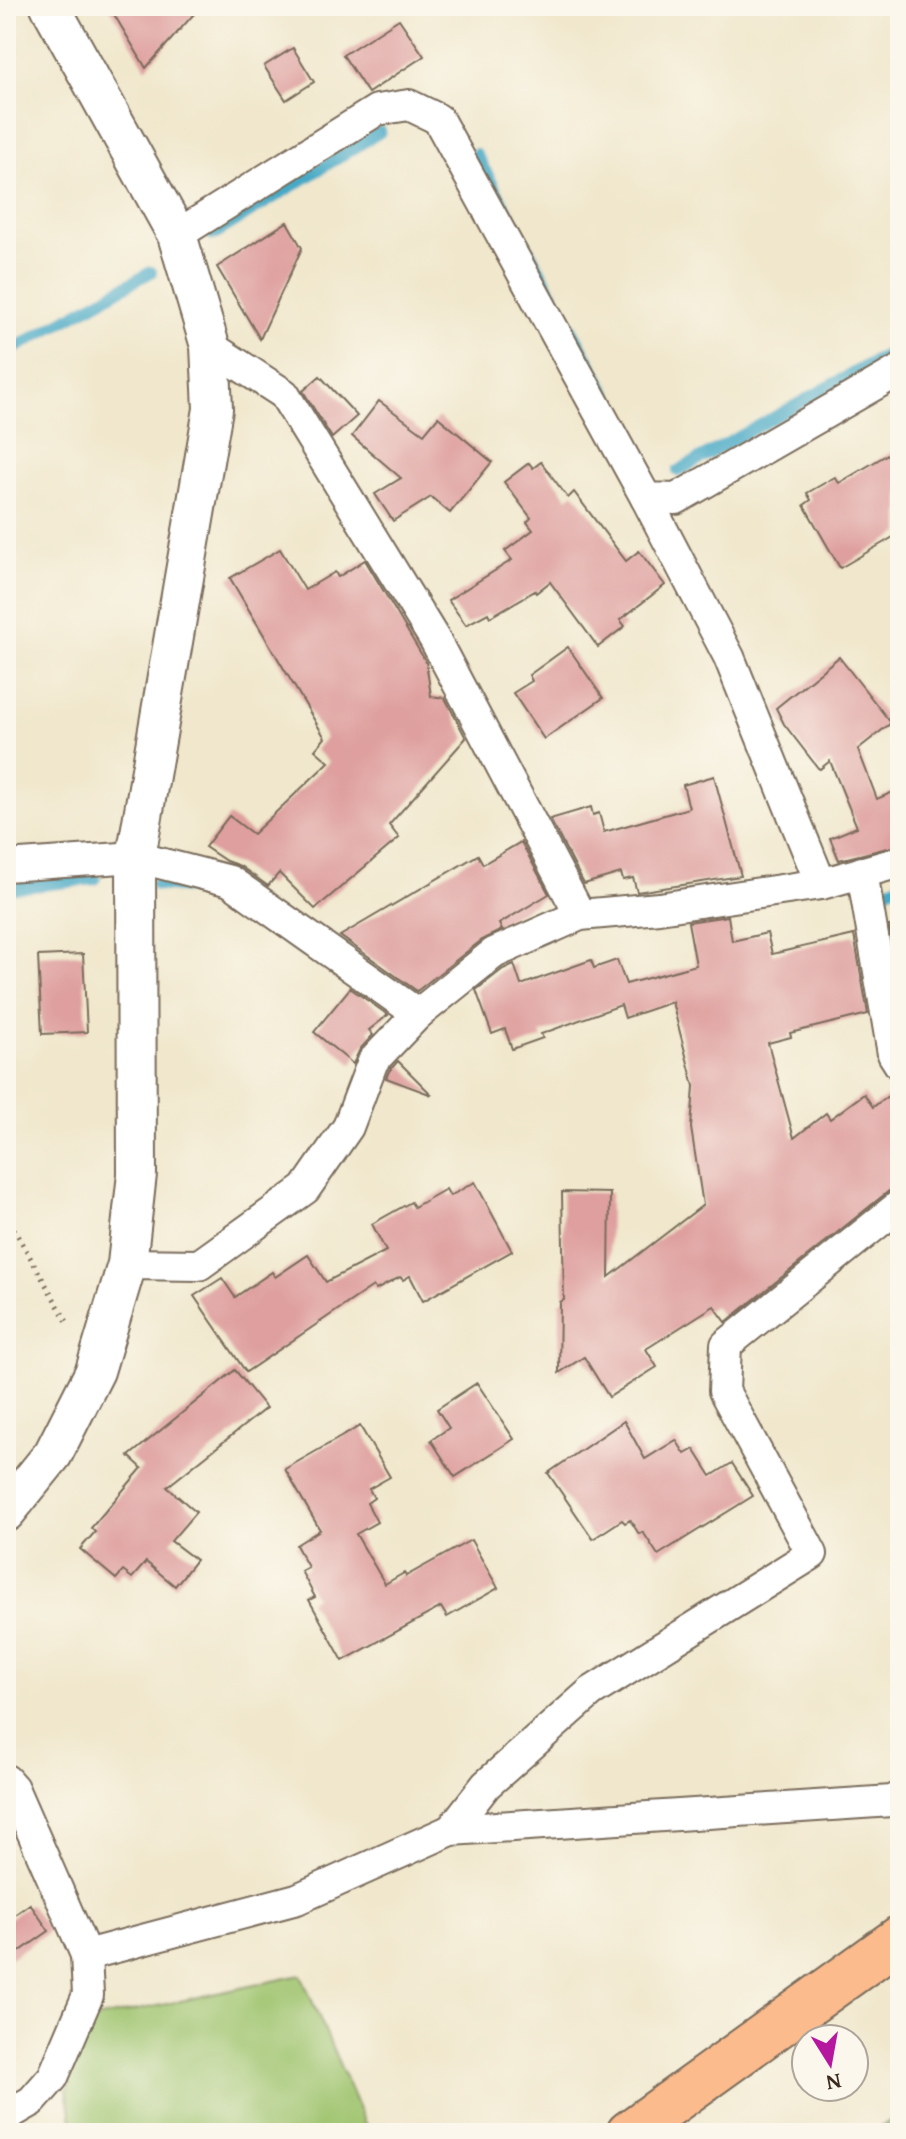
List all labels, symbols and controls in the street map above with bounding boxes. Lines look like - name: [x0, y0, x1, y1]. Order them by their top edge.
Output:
- north arrow: [790, 2023, 870, 2103]
- text: N: [823, 2066, 844, 2100]

